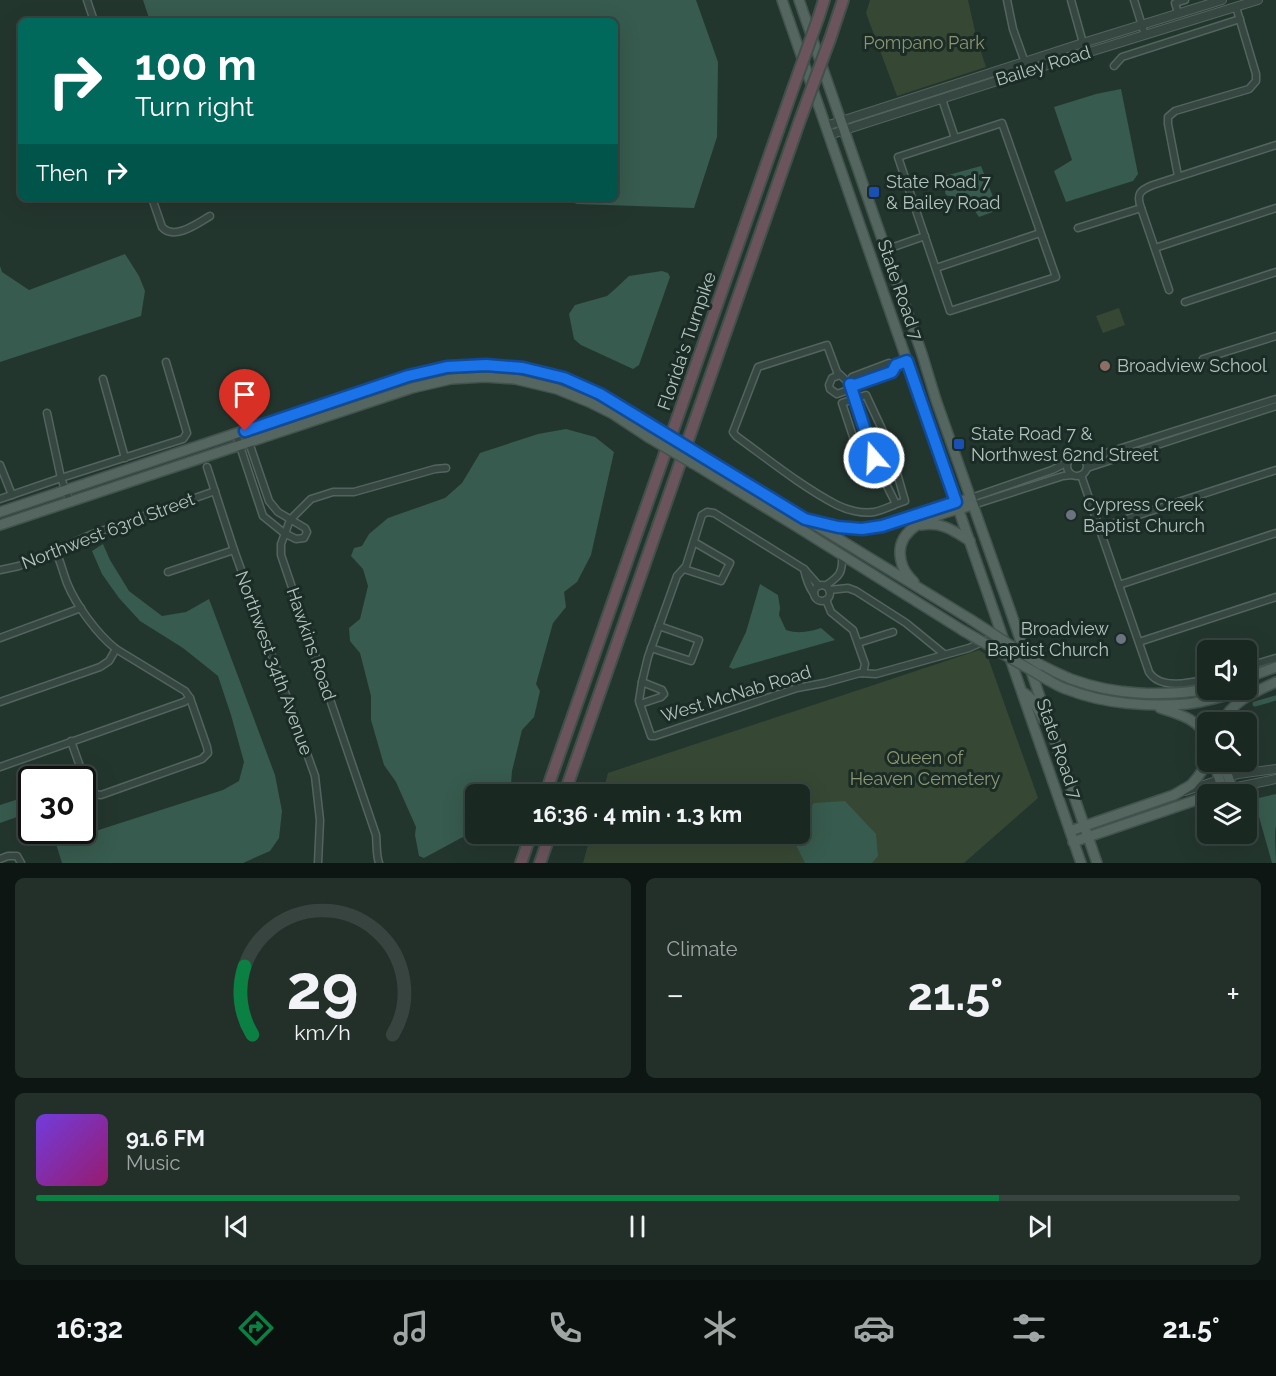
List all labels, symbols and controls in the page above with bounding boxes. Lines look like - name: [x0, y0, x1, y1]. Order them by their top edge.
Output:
- park label: Pompano Park: [863, 32, 985, 53]
- text: 100 m: [135, 41, 257, 90]
- street label: Bailey Road: [993, 41, 1093, 90]
- icon: right: [36, 42, 114, 120]
- text: Turn right: [135, 91, 254, 122]
- icon: right: [100, 156, 133, 189]
- text: Then: [36, 160, 88, 186]
- place label: State Road 7 & Bailey Road: [886, 171, 1001, 213]
- marker: State Road 7 & Bailey Road: [867, 185, 881, 199]
- street label: State Road 7: [873, 237, 928, 343]
- street label: Florida's Turnpike: [653, 268, 720, 413]
- place label: Broadview School: [1117, 355, 1267, 376]
- marker: Broadview School: [1098, 359, 1112, 373]
- pin: [219, 369, 270, 431]
- icon: arrive: [228, 378, 261, 411]
- place label: State Road 7 & Northwest 62nd Street: [971, 423, 1159, 465]
- position arrow: [842, 426, 906, 490]
- marker: State Road 7 & Northwest 62nd Street: [952, 437, 966, 451]
- street label: Northwest 63rd Street: [18, 488, 197, 573]
- place label: Cypress Creek Baptist Church: [1083, 494, 1205, 536]
- marker: Cypress Creek Baptist Church: [1064, 508, 1078, 522]
- street label: Northwest 34th Avenue: [231, 568, 318, 758]
- street label: Hawkins Road: [282, 585, 341, 703]
- place label: Broadview Baptist Church: [987, 618, 1109, 660]
- marker: Broadview Baptist Church: [1114, 632, 1128, 646]
- map controls: [1197, 640, 1257, 844]
- button: sound: [1197, 640, 1257, 700]
- street label: West McNab Road: [658, 661, 813, 726]
- street label: State Road 7: [1032, 696, 1087, 802]
- button: search: [1197, 712, 1257, 772]
- park label: Queen of Heaven Cemetery: [850, 747, 1001, 789]
- speed limit sign: 30: [18, 766, 96, 844]
- button: layers: [1197, 784, 1257, 844]
- text: 16:36 · 4 min · 1.3 km: [533, 801, 742, 827]
- text: Climate: [667, 937, 738, 961]
- text: 29: [287, 950, 359, 1024]
- text: 21.5°: [908, 968, 1003, 1021]
- text: −: [667, 975, 684, 1014]
- text: +: [1226, 975, 1240, 1014]
- text: km/h: [294, 1020, 351, 1045]
- text: 91.6 FM: [126, 1125, 205, 1151]
- text: Music: [126, 1151, 180, 1175]
- icon: previous: [220, 1210, 253, 1243]
- icon: pause: [621, 1210, 654, 1243]
- icon: next: [1023, 1210, 1056, 1243]
- icon: directions: [235, 1307, 277, 1349]
- icon: music: [390, 1307, 432, 1349]
- icon: phone: [544, 1307, 586, 1349]
- icon: climate: [699, 1307, 741, 1349]
- icon: car: [853, 1307, 895, 1349]
- icon: filters: [1008, 1307, 1050, 1349]
- text: 16:32: [56, 1313, 123, 1344]
- text: 21.5°: [1162, 1313, 1220, 1344]

